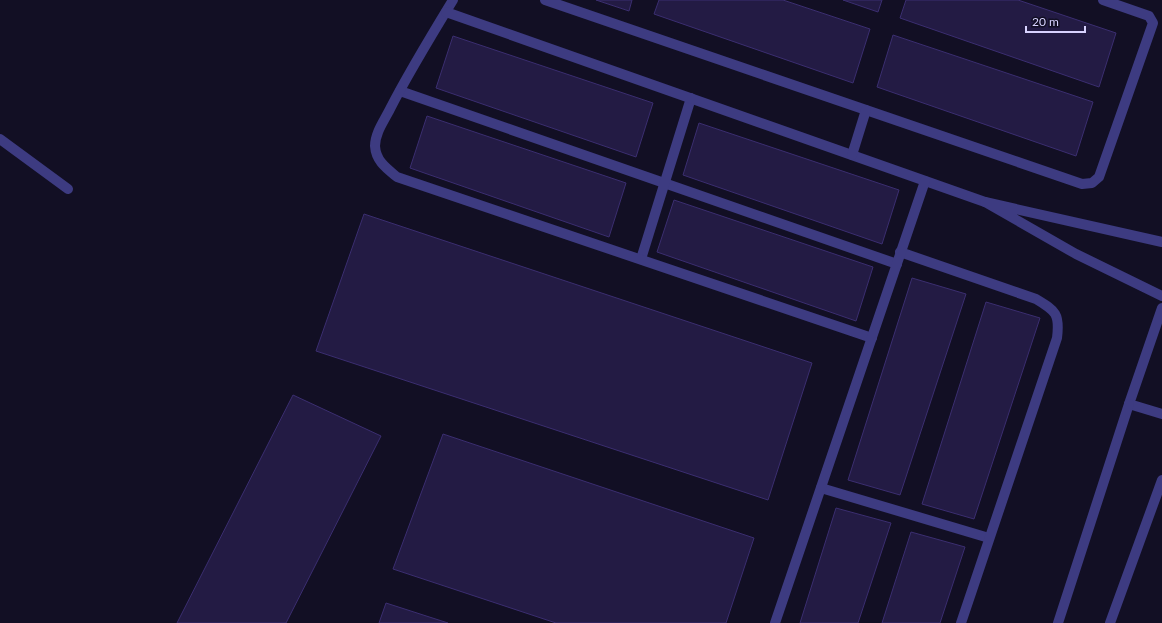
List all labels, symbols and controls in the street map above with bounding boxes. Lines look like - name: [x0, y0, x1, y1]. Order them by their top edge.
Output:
- scale bar: [1026, 8, 1085, 34]
- text: 20 m: [1032, 14, 1059, 29]

